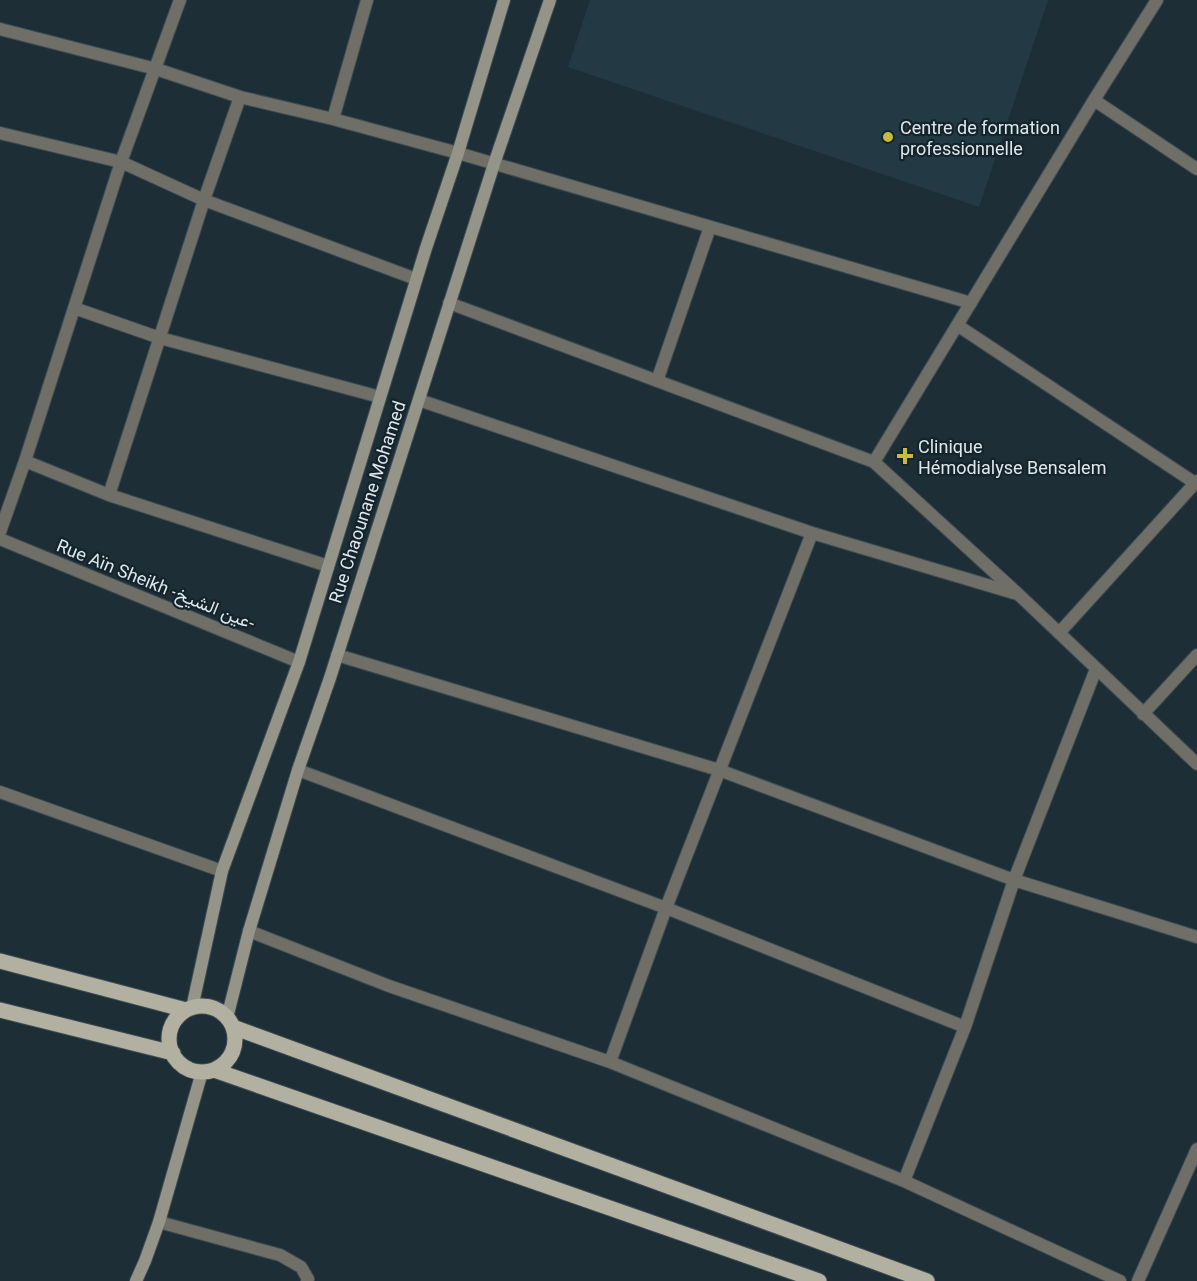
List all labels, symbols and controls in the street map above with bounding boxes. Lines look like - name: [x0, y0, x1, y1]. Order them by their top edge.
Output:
- place label: Centre de formation professionnelle: [900, 117, 1060, 159]
- marker: Centre de formation professionnelle: [881, 130, 895, 144]
- street label: Rue Chaounane Mohamed: [324, 398, 410, 606]
- place label: Clinique Hémodialyse Bensalem: [918, 436, 1106, 478]
- marker: Clinique Hémodialyse Bensalem: [896, 447, 914, 465]
- street label: Rue Aïn Sheikh -عين الشيخ-: [53, 535, 258, 635]

